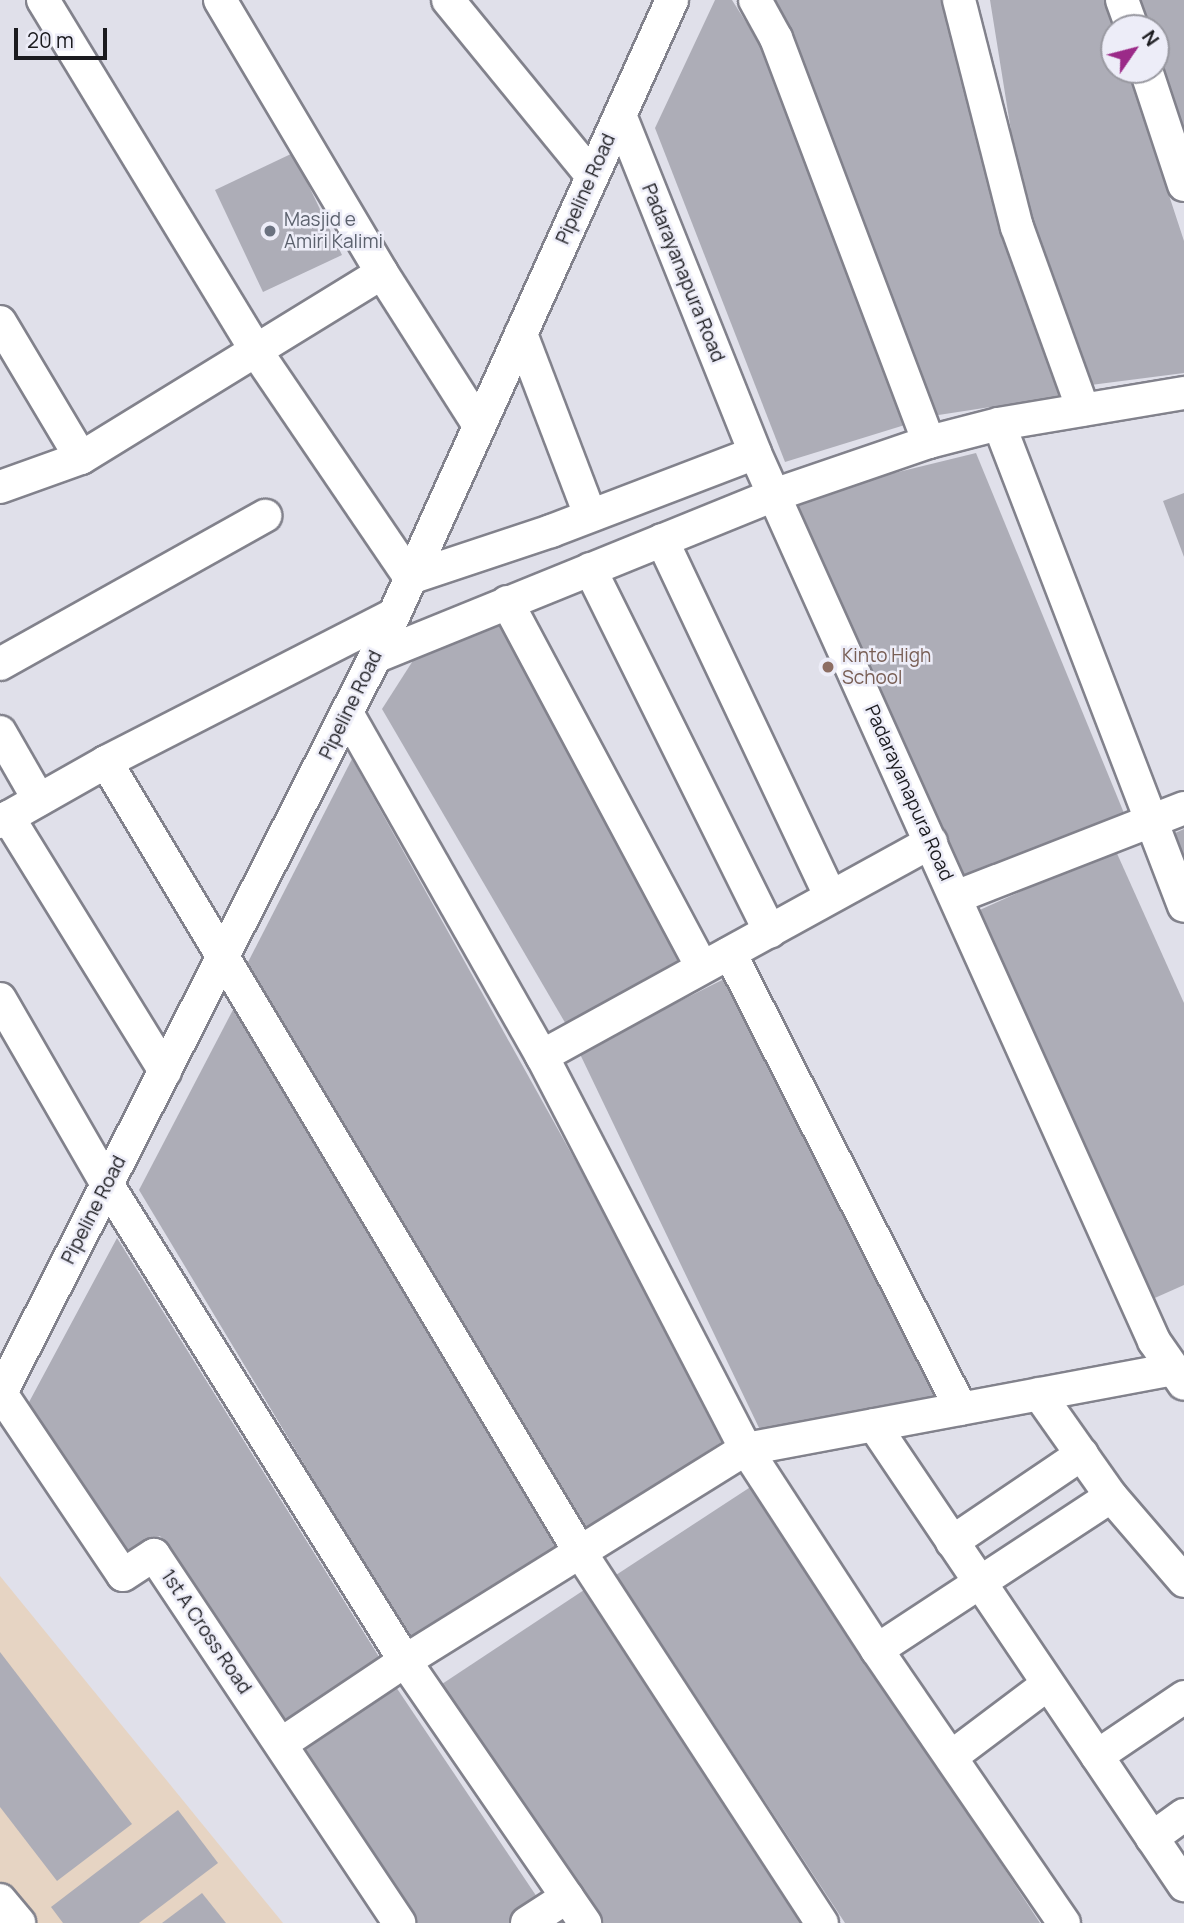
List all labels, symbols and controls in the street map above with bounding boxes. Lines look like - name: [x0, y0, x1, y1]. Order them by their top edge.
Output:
- scale bar: [18, 14, 110, 58]
- north arrow: [1100, 14, 1170, 84]
- text: N: [1136, 25, 1165, 51]
- text: 20 m: [27, 26, 74, 54]
- street label: Pipeline Road: [552, 130, 620, 248]
- street label: Padarayanapura Road: [637, 181, 729, 365]
- place label: Masjid e Amiri Kalimi: [284, 209, 383, 253]
- marker: Masjid e Amiri Kalimi: [262, 223, 278, 239]
- place label: Kinto High School: [842, 645, 931, 689]
- street label: Pipeline Road: [315, 647, 387, 763]
- marker: Kinto High School: [820, 659, 836, 675]
- street label: Padarayanapura Road: [860, 701, 958, 885]
- street label: Pipeline Road: [57, 1152, 131, 1268]
- street label: 1st A Cross Road: [156, 1566, 256, 1698]

